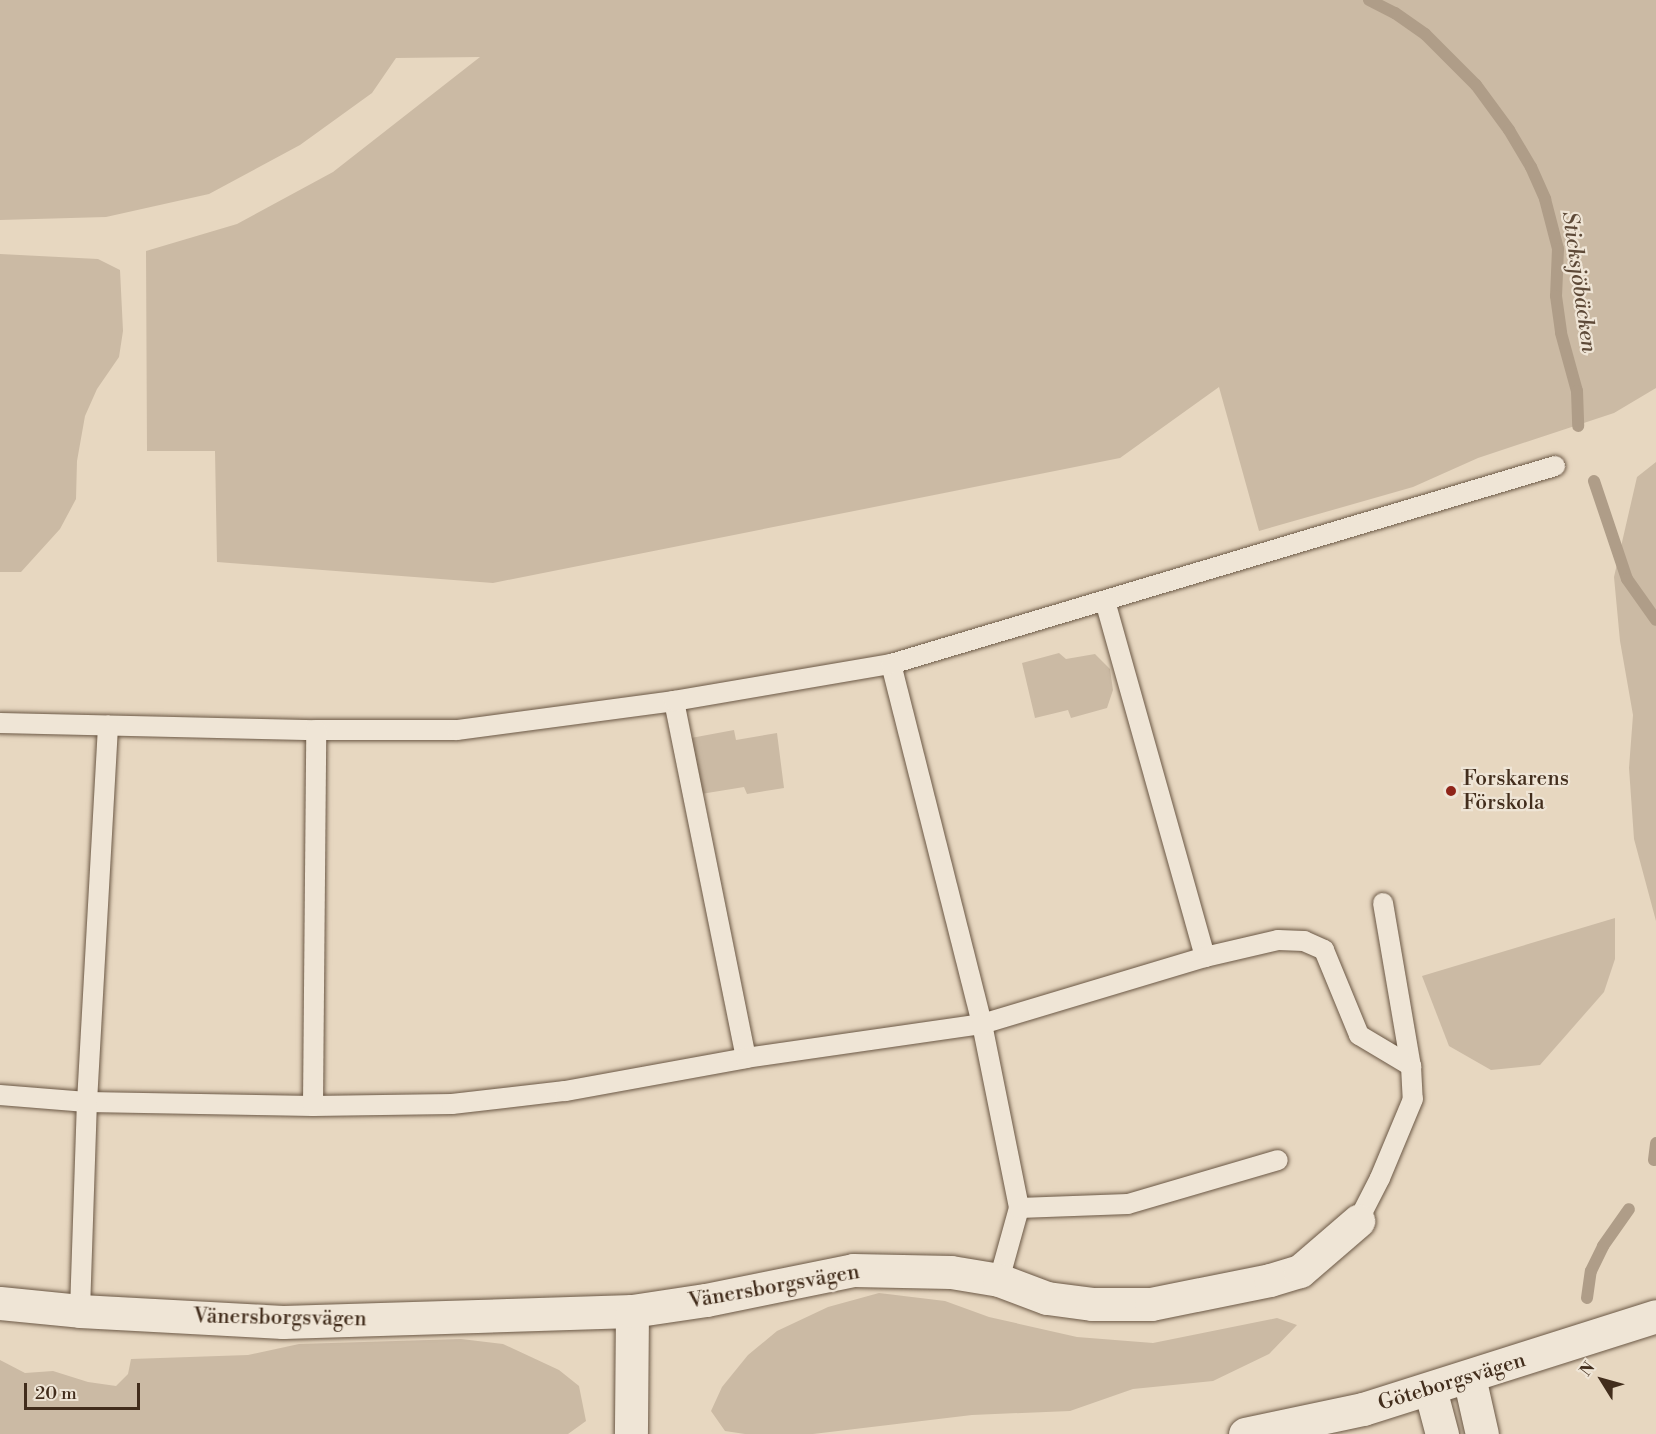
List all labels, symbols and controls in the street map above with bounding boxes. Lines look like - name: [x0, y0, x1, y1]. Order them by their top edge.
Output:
- water label: Sticksjöbäcken: [1556, 210, 1602, 354]
- place label: Forskarens Förskola: [1463, 766, 1569, 816]
- marker: Forskarens Förskola: [1444, 784, 1458, 798]
- street label: Vänersborgsvägen: [687, 1260, 861, 1314]
- street label: Vänersborgsvägen: [193, 1304, 367, 1332]
- street label: Göteborgsvägen: [1375, 1348, 1529, 1416]
- north arrow: [1572, 1350, 1632, 1410]
- text: N: [1576, 1358, 1599, 1380]
- scale bar: [27, 1371, 142, 1409]
- text: 20 m: [35, 1382, 77, 1405]

